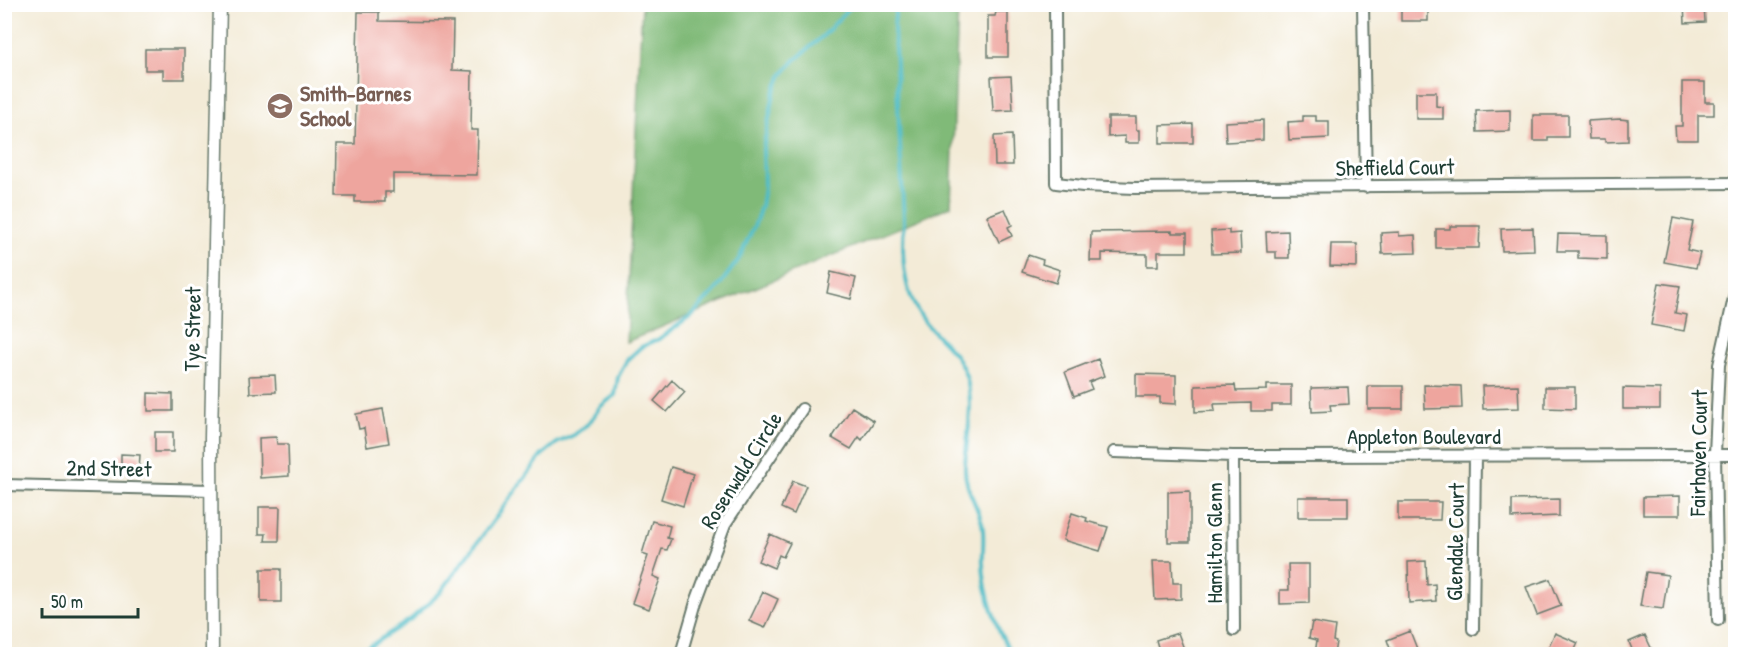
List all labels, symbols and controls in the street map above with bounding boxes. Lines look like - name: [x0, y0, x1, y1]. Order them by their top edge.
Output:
- place label: Smith-Barnes School: [300, 78, 412, 133]
- school or university icon: Smith-Barnes School: [265, 91, 295, 121]
- street label: Sheffield Court: [1335, 151, 1455, 183]
- street label: Tye Street: [176, 286, 208, 372]
- street label: Fairhaven Court: [1682, 389, 1714, 517]
- street label: Rosenwald Circle: [693, 405, 789, 534]
- street label: Appleton Boulevard: [1347, 421, 1501, 451]
- street label: 2nd Street: [66, 452, 152, 484]
- street label: Hamilton Glenn: [1199, 482, 1229, 604]
- street label: Glendale Court: [1439, 482, 1471, 601]
- scale bar: [42, 581, 138, 619]
- text: 50 m: [51, 589, 83, 614]

